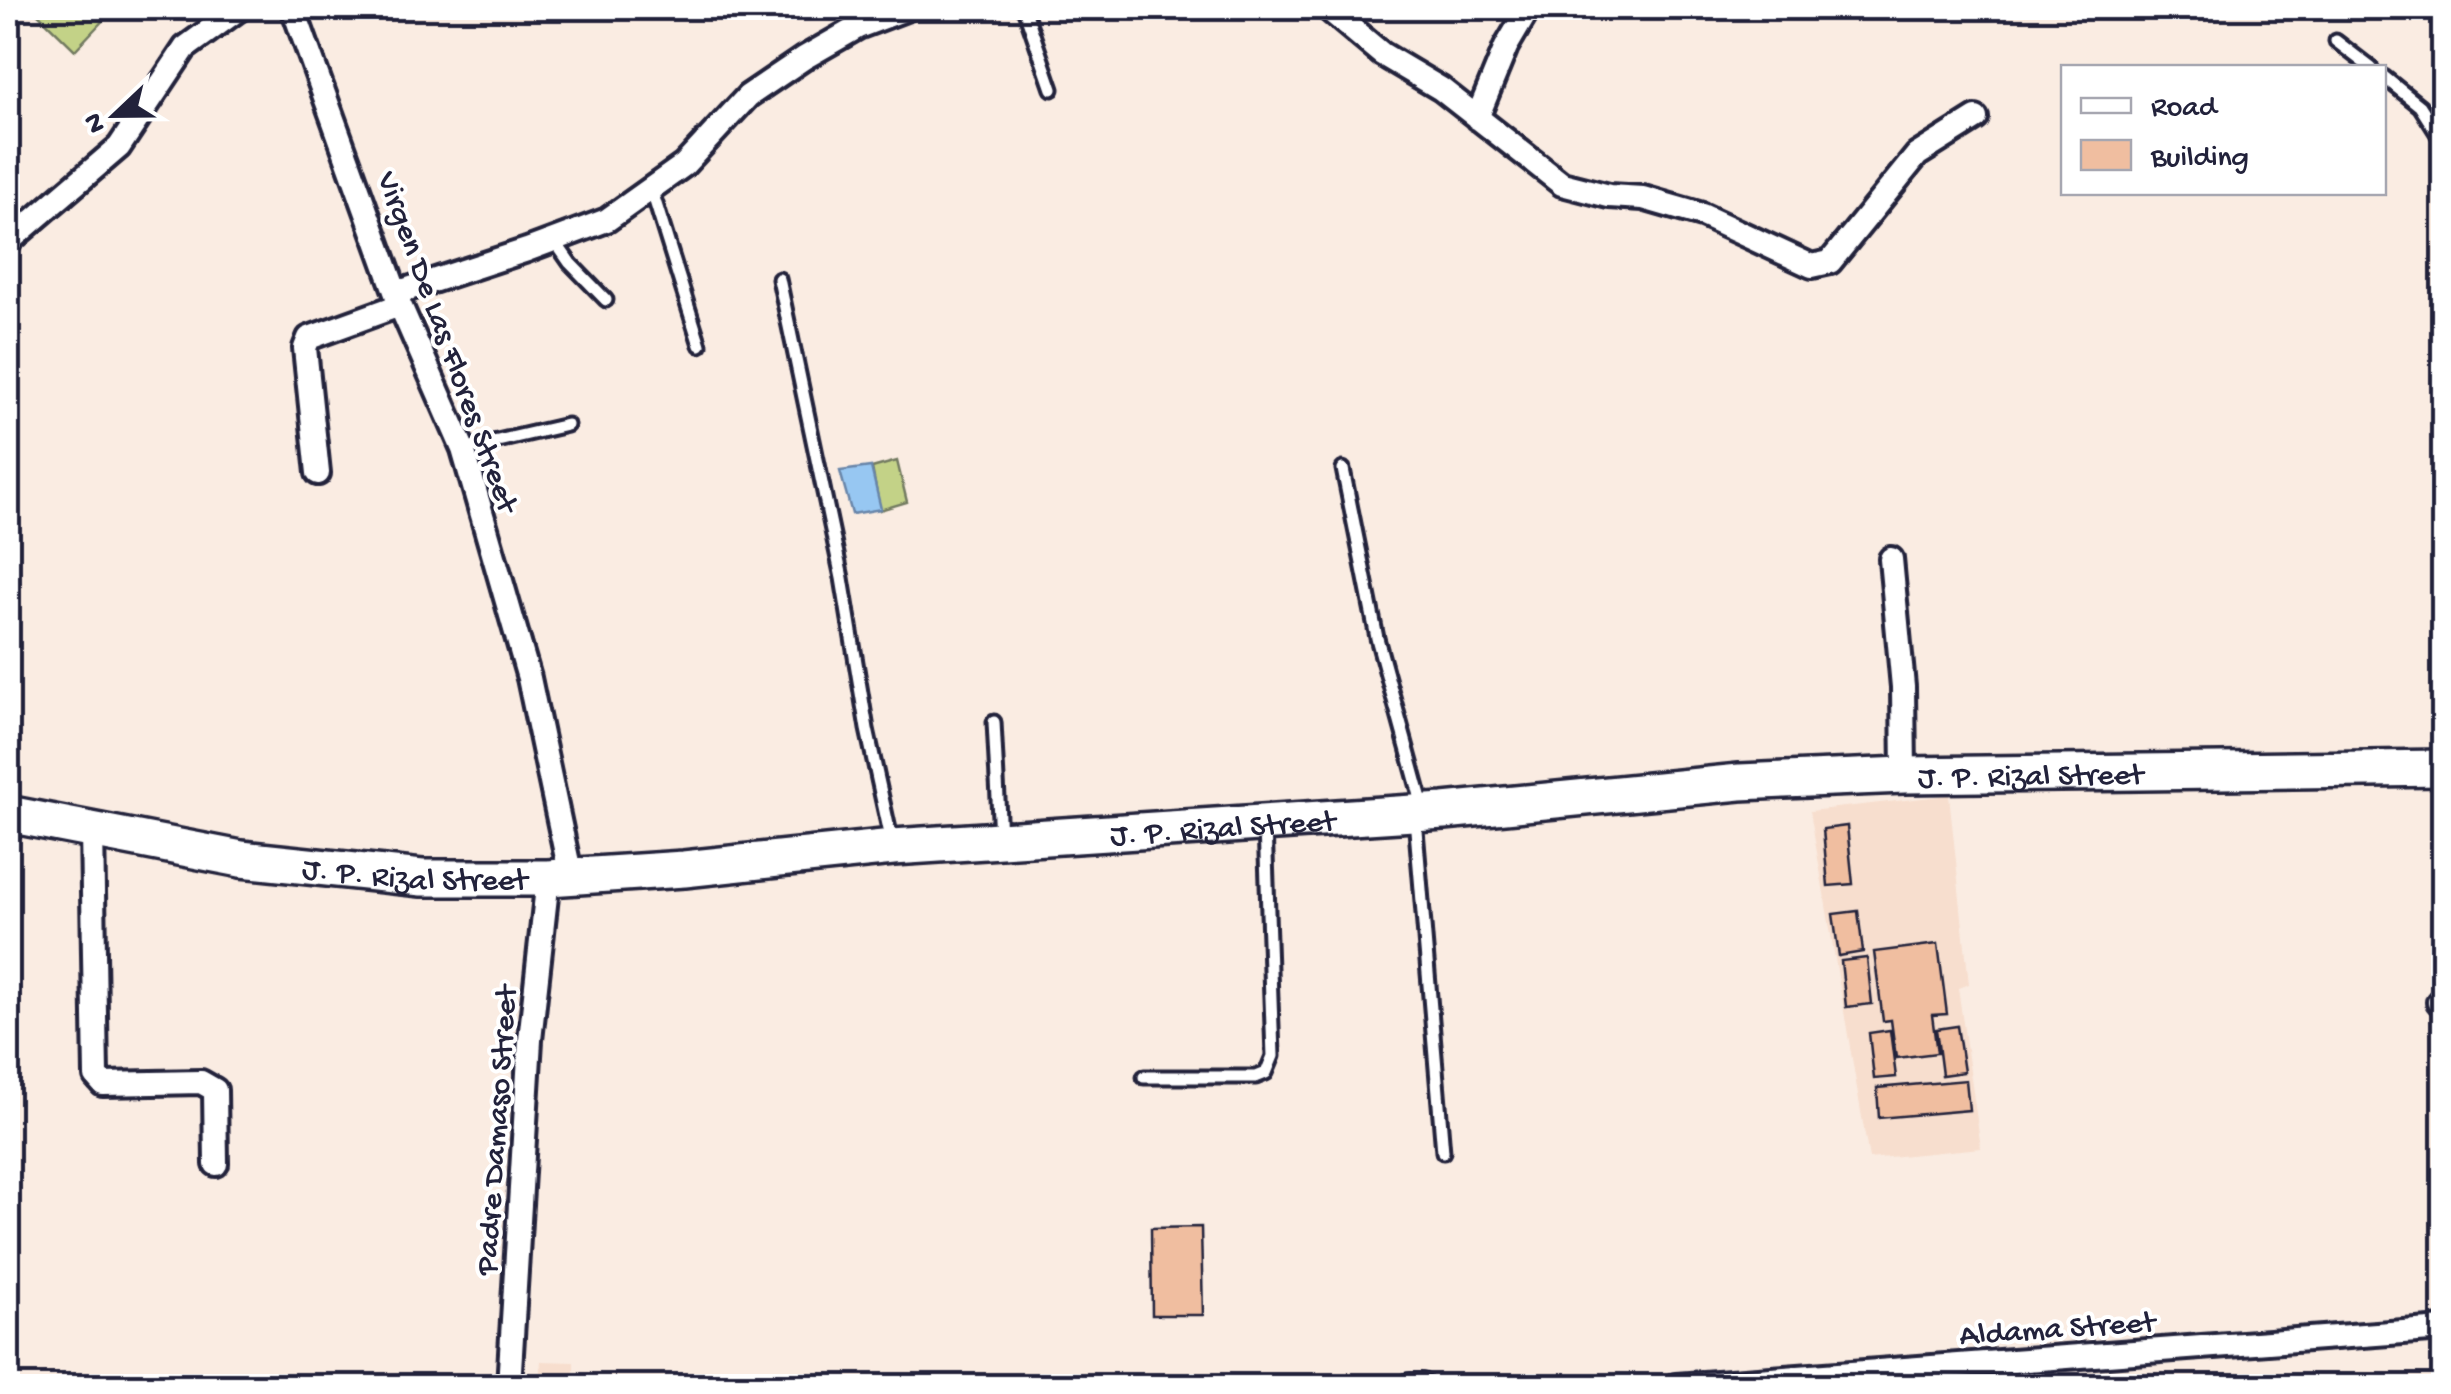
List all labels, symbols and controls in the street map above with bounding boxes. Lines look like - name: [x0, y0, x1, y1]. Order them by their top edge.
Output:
- north arrow: [65, 65, 165, 165]
- legend: [2061, 65, 2386, 195]
- text: Road: [2151, 92, 2219, 127]
- text: N: [77, 108, 115, 137]
- text: Building: [2150, 142, 2249, 177]
- street label: Virgen De Las Flores Street: [366, 166, 526, 521]
- street label: J. P. Rizal Street: [1918, 758, 2146, 799]
- street label: J. P. Rizal Street: [1109, 804, 1339, 857]
- street label: J. P. Rizal Street: [300, 852, 530, 903]
- street label: Padre Damaso Street: [470, 981, 528, 1277]
- street label: Aldama Street: [1958, 1305, 2159, 1357]

